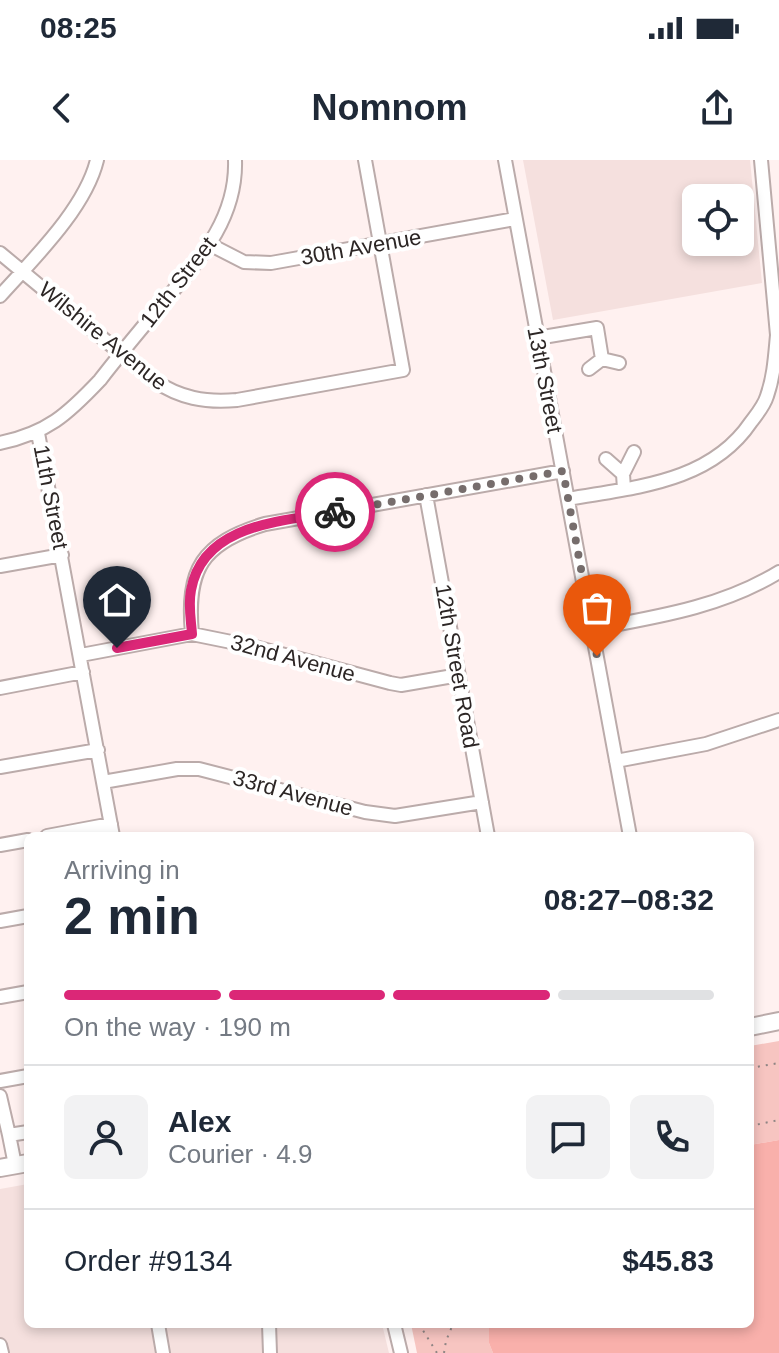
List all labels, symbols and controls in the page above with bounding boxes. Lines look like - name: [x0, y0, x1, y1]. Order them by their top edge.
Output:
- text: 08:25: [40, 11, 117, 44]
- icon: back: [40, 86, 84, 130]
- icon: share: [695, 86, 739, 130]
- text: Nomnom: [312, 87, 468, 128]
- map controls: [682, 184, 754, 256]
- button: locate: [682, 184, 754, 256]
- street label: 30th Avenue: [299, 224, 423, 270]
- street label: 12th Street: [135, 232, 221, 332]
- street label: Wilshire Avenue: [34, 277, 172, 395]
- street label: 13th Street: [522, 325, 568, 435]
- street label: 11th Street: [29, 443, 73, 551]
- courier: [295, 472, 375, 552]
- icon: bike: [313, 490, 357, 534]
- pin: [83, 566, 151, 648]
- pin: [563, 574, 631, 656]
- icon: home: [95, 578, 139, 622]
- street label: 12th Street Road: [430, 582, 484, 750]
- icon: bag: [575, 586, 619, 630]
- street label: 32nd Avenue: [228, 629, 358, 687]
- street label: 33rd Avenue: [230, 765, 356, 821]
- text: Arriving in: [64, 855, 180, 885]
- text: 08:27–08:32: [544, 883, 714, 916]
- text: 2 min: [64, 887, 200, 945]
- text: On the way · 190 m: [64, 1012, 291, 1042]
- button: person: [64, 1095, 148, 1179]
- button: chat: [526, 1095, 610, 1179]
- button: phone: [630, 1095, 714, 1179]
- text: Alex: [168, 1105, 231, 1138]
- text: Courier · 4.9: [168, 1139, 313, 1169]
- text: Order #9134: [64, 1244, 232, 1277]
- text: $45.83: [622, 1244, 714, 1277]

